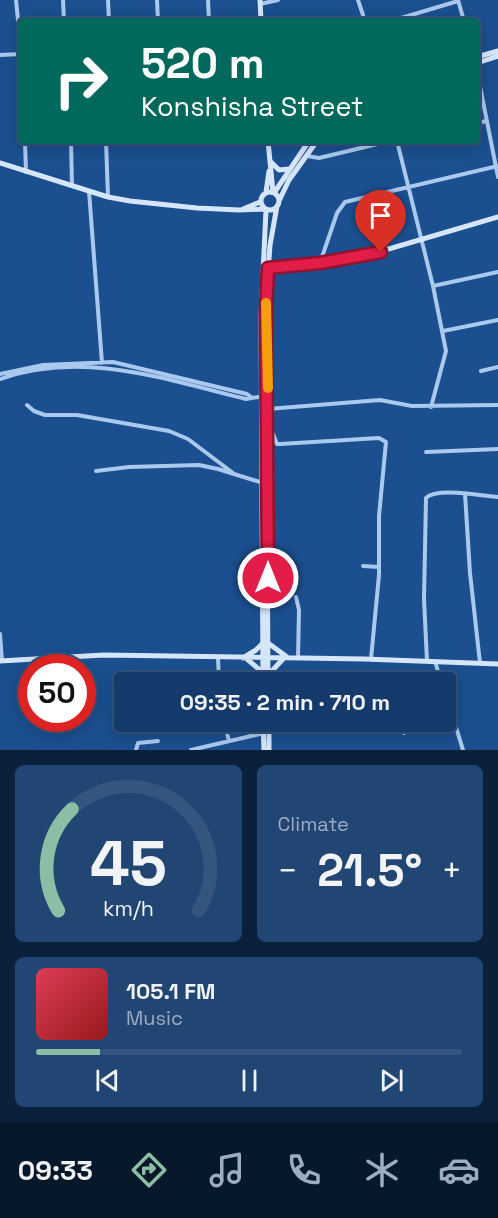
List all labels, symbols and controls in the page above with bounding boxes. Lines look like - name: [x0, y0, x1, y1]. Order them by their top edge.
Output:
- text: 520 m: [141, 37, 265, 90]
- icon: right: [42, 42, 120, 120]
- text: Konshisha Street: [141, 89, 363, 124]
- pin: [355, 190, 406, 252]
- icon: arrive: [364, 199, 397, 232]
- position arrow: [236, 546, 300, 610]
- speed limit sign: 50: [18, 654, 96, 732]
- text: 09:35 · 2 min · 710 m: [180, 688, 390, 716]
- text: Climate: [278, 811, 349, 837]
- text: 45: [90, 824, 167, 903]
- text: 21.5°: [317, 842, 422, 899]
- text: −: [278, 850, 298, 892]
- text: +: [442, 850, 462, 892]
- text: km/h: [103, 895, 154, 922]
- text: 105.1 FM: [126, 977, 216, 1005]
- text: Music: [126, 1005, 183, 1031]
- icon: previous: [91, 1064, 124, 1097]
- icon: pause: [233, 1064, 266, 1097]
- icon: next: [375, 1064, 408, 1097]
- icon: directions: [128, 1149, 170, 1191]
- icon: music: [206, 1149, 248, 1191]
- icon: phone: [283, 1149, 325, 1191]
- icon: climate: [361, 1149, 403, 1191]
- icon: car: [438, 1149, 480, 1191]
- text: 09:33: [18, 1153, 93, 1188]

